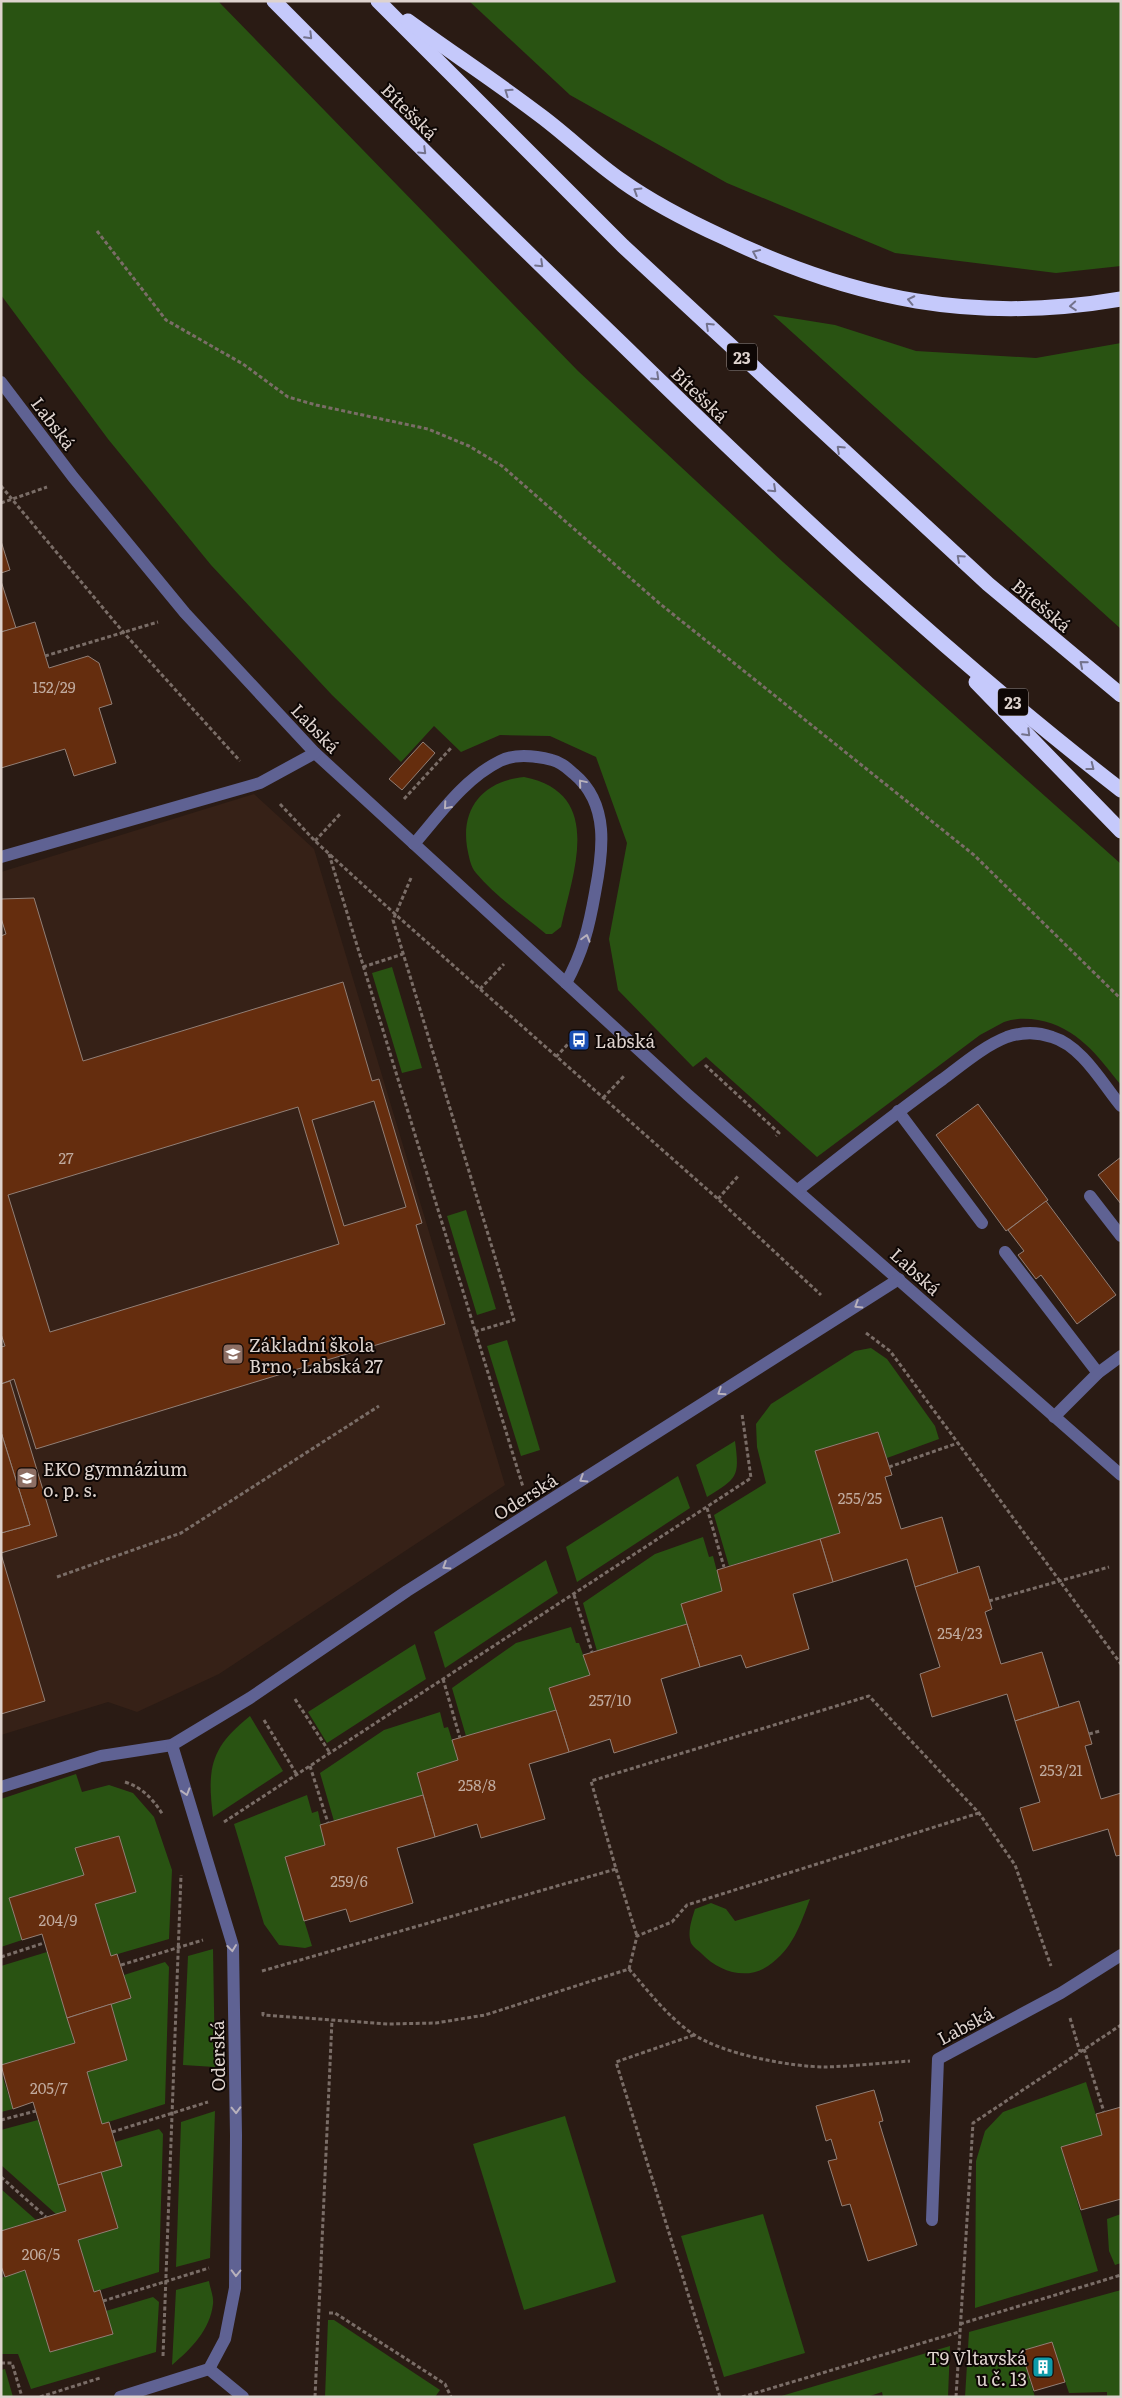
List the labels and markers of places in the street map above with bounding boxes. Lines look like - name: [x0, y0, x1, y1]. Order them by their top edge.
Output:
- place label: Labská: [595, 1027, 655, 1054]
- bus stop icon: Labská: [567, 1028, 591, 1052]
- place label: Základní škola Brno, Labská 27: [249, 1331, 383, 1379]
- school or university icon: Základní škola Brno, Labská 27: [221, 1342, 245, 1366]
- place label: EKO gymnázium o. p. s.: [43, 1455, 188, 1503]
- school or university icon: EKO gymnázium o. p. s.: [15, 1466, 39, 1490]
- place label: T9 Vltavská u č. 13: [926, 2344, 1027, 2392]
- building icon: T9 Vltavská u č. 13: [1031, 2355, 1055, 2379]

